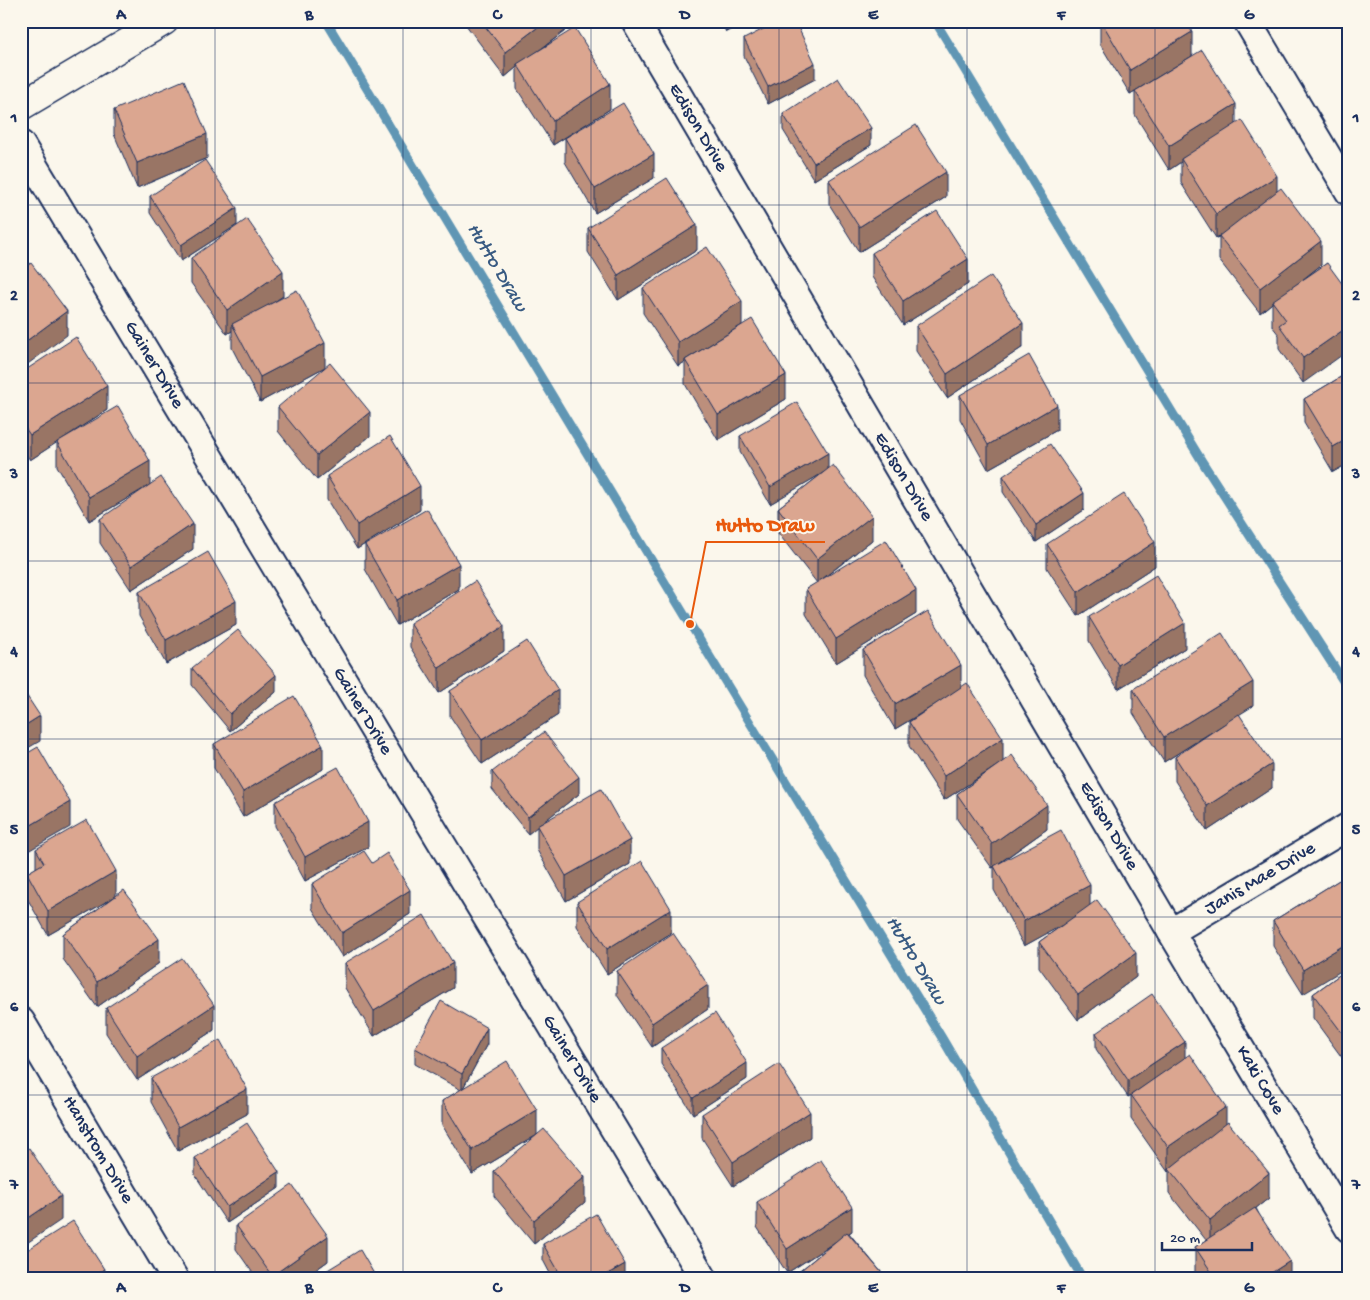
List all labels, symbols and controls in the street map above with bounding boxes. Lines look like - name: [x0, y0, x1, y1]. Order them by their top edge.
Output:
- text: A: [115, 7, 127, 26]
- text: B: [304, 7, 314, 26]
- text: C: [492, 7, 503, 26]
- text: D: [678, 7, 691, 26]
- text: E: [868, 7, 879, 26]
- text: F: [1056, 7, 1067, 26]
- text: G: [1244, 7, 1255, 26]
- street label: Edison Drive: [663, 79, 733, 177]
- text: 1: [10, 110, 17, 129]
- text: 1: [1352, 110, 1359, 129]
- water label: Hutto Draw: [461, 220, 532, 318]
- text: 2: [10, 288, 18, 307]
- text: 2: [1352, 288, 1360, 307]
- street label: Gainer Drive: [119, 317, 189, 413]
- street label: Edison Drive: [868, 428, 938, 526]
- text: 3: [9, 466, 18, 485]
- text: 3: [1351, 466, 1360, 485]
- callout: Hutto Draw: [706, 507, 825, 542]
- text: Hutto Draw: [716, 516, 815, 539]
- text: 4: [9, 644, 18, 663]
- text: 4: [1351, 644, 1360, 663]
- street label: Gainer Drive: [327, 663, 398, 759]
- street label: Edison Drive: [1074, 778, 1144, 875]
- text: 5: [10, 822, 19, 841]
- text: 5: [1352, 822, 1361, 841]
- street label: Janis Mae Drive: [1201, 837, 1320, 921]
- water label: Hutto Draw: [880, 913, 951, 1011]
- text: 6: [10, 999, 19, 1018]
- text: 6: [1352, 999, 1361, 1018]
- street label: Gainer Drive: [536, 1011, 607, 1107]
- street label: Kaki Cove: [1230, 1042, 1290, 1119]
- street label: Hanstrom Drive: [57, 1092, 139, 1208]
- text: 7: [9, 1177, 19, 1196]
- text: 7: [1351, 1177, 1361, 1196]
- scale bar: [1162, 1220, 1252, 1252]
- text: 20 m: [1170, 1230, 1200, 1248]
- text: A: [115, 1280, 127, 1299]
- text: B: [304, 1280, 314, 1299]
- text: C: [492, 1280, 503, 1299]
- text: D: [678, 1280, 691, 1299]
- text: E: [868, 1280, 879, 1299]
- text: F: [1056, 1280, 1067, 1299]
- text: G: [1244, 1280, 1255, 1299]

